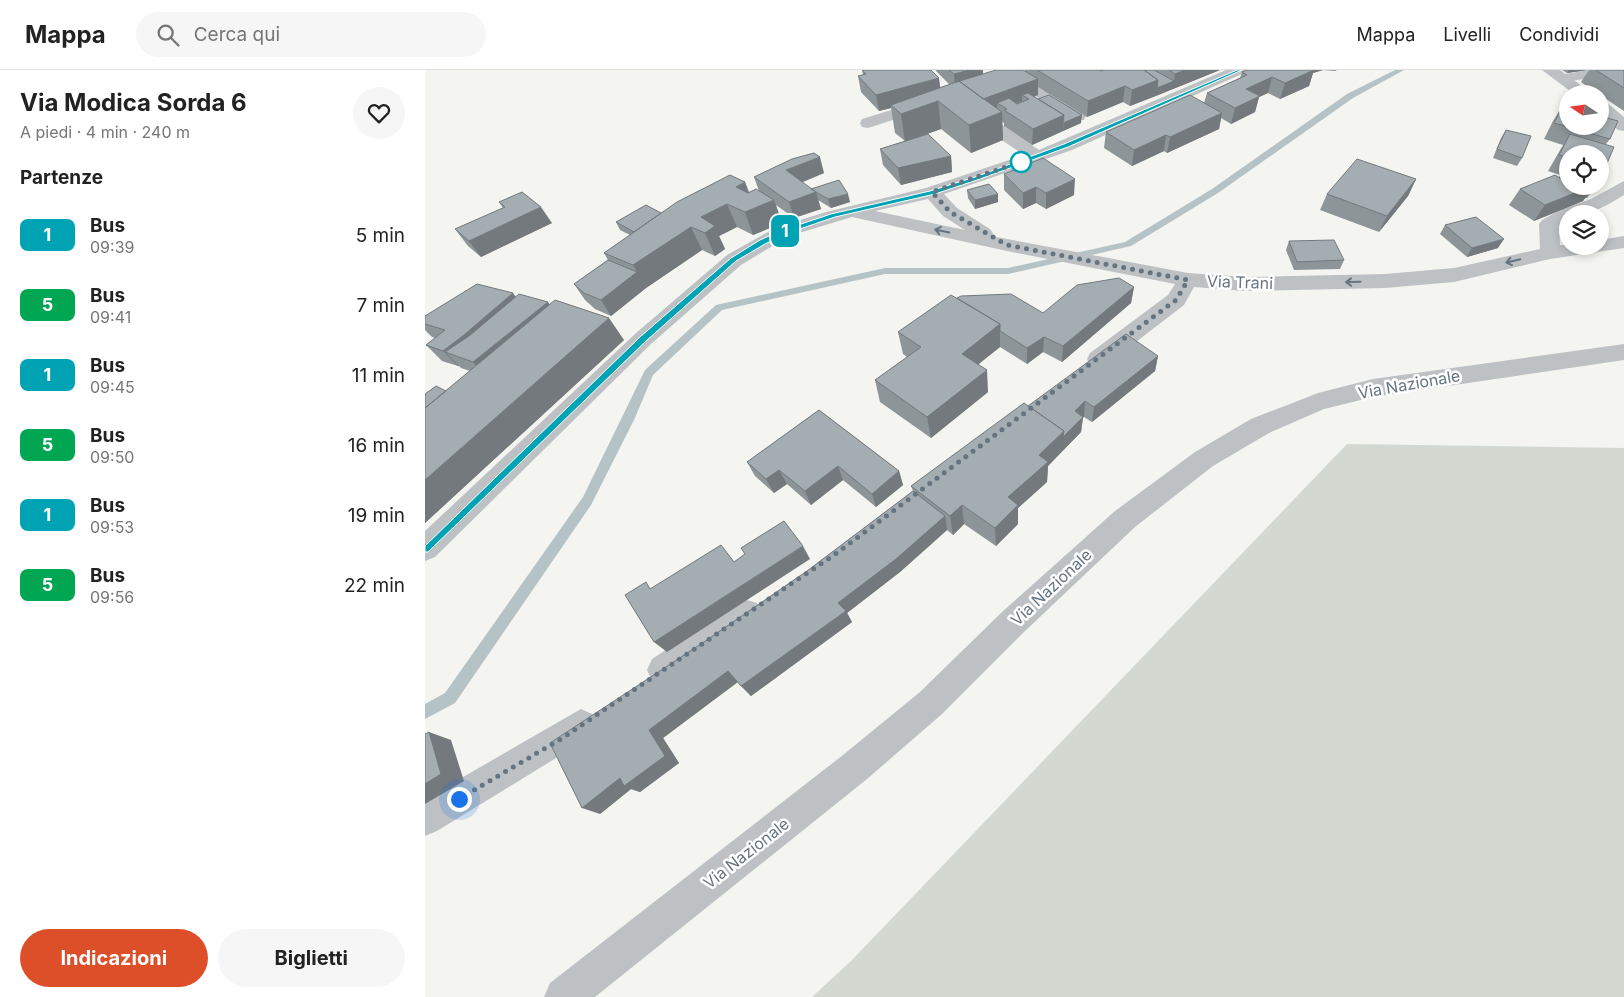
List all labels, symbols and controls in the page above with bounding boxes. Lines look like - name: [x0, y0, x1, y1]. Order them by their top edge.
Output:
- search box: [136, 12, 486, 57]
- text: Mappa: [25, 20, 106, 49]
- icon: search: [154, 21, 182, 49]
- text: Cerca qui: [194, 23, 280, 46]
- text: Mappa: [1357, 24, 1415, 45]
- text: Livelli: [1443, 24, 1491, 45]
- text: Condividi: [1519, 24, 1599, 45]
- north arrow: [1559, 85, 1609, 135]
- map controls: [1559, 85, 1609, 255]
- button: heart: [353, 87, 405, 139]
- text: Via Modica Sorda 6: [20, 88, 247, 117]
- text: A piedi · 4 min · 240 m: [20, 122, 190, 142]
- button: locate: [1559, 145, 1609, 195]
- unlabelled marker: [1010, 151, 1032, 173]
- text: Partenze: [20, 166, 103, 189]
- button: layers: [1559, 205, 1609, 255]
- text: Bus: [90, 214, 125, 237]
- line badge: 1: [769, 215, 801, 247]
- text: 1: [781, 220, 789, 241]
- text: 1: [44, 224, 51, 245]
- text: 5 min: [356, 224, 405, 247]
- one-way arrow: [934, 226, 950, 236]
- text: 09:39: [90, 237, 134, 257]
- one-way arrow: [1506, 257, 1522, 266]
- street label: Via Trani: [1207, 271, 1273, 293]
- one-way arrow: [1345, 277, 1361, 287]
- text: Bus: [90, 284, 125, 307]
- text: 5: [42, 294, 53, 315]
- text: 7 min: [356, 294, 405, 317]
- text: 09:41: [90, 307, 131, 327]
- text: Bus: [90, 354, 125, 377]
- text: 1: [44, 364, 51, 385]
- text: 11 min: [352, 364, 405, 387]
- street label: Via Nazionale: [1356, 365, 1462, 403]
- text: 09:45: [90, 377, 135, 397]
- text: Bus: [90, 424, 125, 447]
- text: 5: [42, 434, 53, 455]
- text: 16 min: [348, 434, 405, 457]
- text: 09:50: [90, 447, 134, 467]
- text: Bus: [90, 494, 125, 517]
- text: 1: [44, 504, 51, 525]
- text: 19 min: [348, 504, 405, 527]
- text: 09:53: [90, 517, 134, 537]
- street label: Via Nazionale: [1006, 544, 1096, 630]
- text: Bus: [90, 564, 125, 587]
- text: 5: [42, 574, 53, 595]
- text: 22 min: [344, 574, 405, 597]
- text: 09:56: [90, 587, 134, 607]
- your location: [447, 787, 472, 812]
- street label: Via Nazionale: [699, 813, 793, 893]
- button: Indicazioni: [20, 929, 208, 987]
- button: Biglietti: [218, 929, 405, 987]

